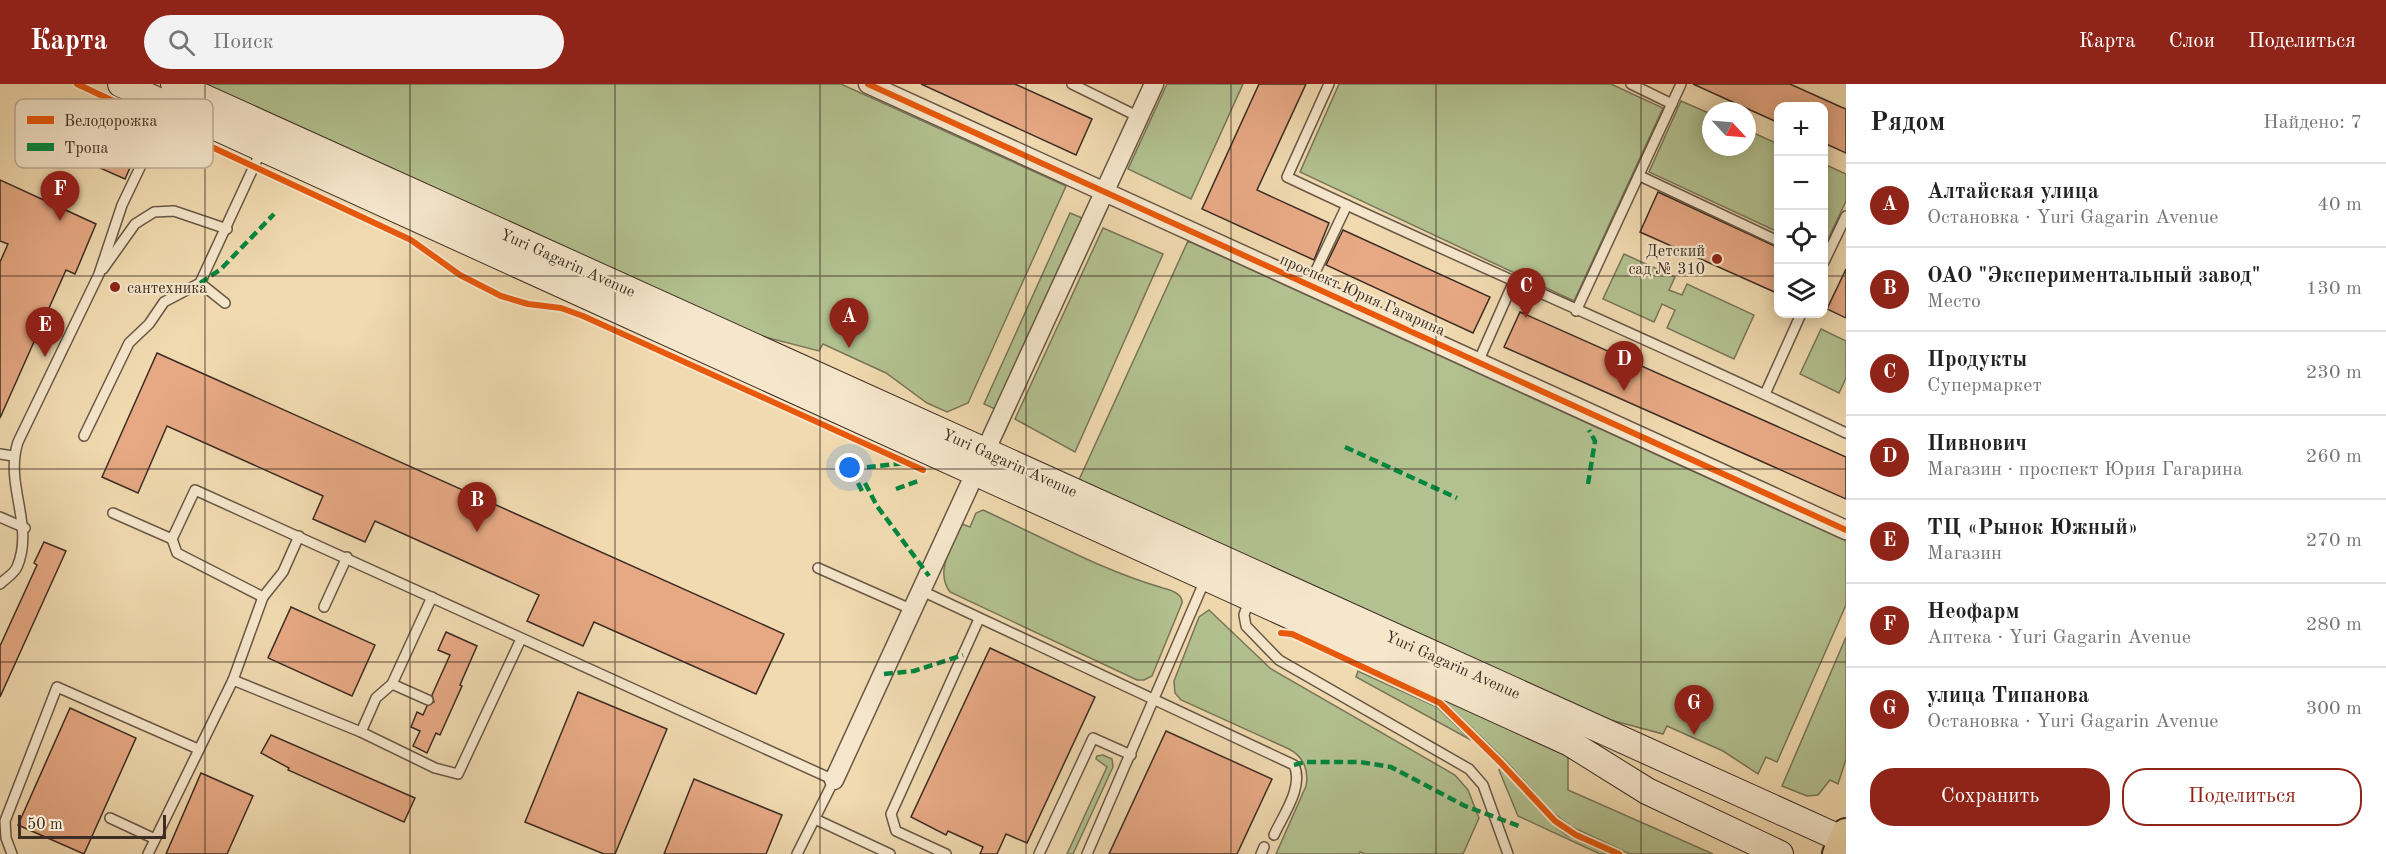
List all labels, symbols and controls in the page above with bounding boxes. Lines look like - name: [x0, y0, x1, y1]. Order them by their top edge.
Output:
- search box: [144, 15, 564, 69]
- icon: search: [165, 26, 198, 59]
- text: Карта: [30, 28, 108, 56]
- text: Поиск: [213, 31, 274, 53]
- text: Карта: [2079, 31, 2136, 52]
- text: Слои: [2169, 31, 2215, 52]
- text: Поделиться: [2248, 31, 2356, 52]
- legend: [15, 99, 213, 168]
- north arrow: [1702, 102, 1756, 156]
- map controls: [1774, 102, 1828, 318]
- button: +: [1774, 102, 1828, 156]
- text: Рядом: [1870, 110, 1945, 136]
- text: Найдено: 7: [2263, 113, 2362, 133]
- text: Велодорожка: [64, 114, 157, 130]
- text: Тропа: [64, 141, 108, 157]
- button: −: [1774, 156, 1828, 210]
- pin: F: [40, 172, 80, 221]
- text: Алтайская улица: [1927, 181, 2099, 203]
- text: A: [1882, 195, 1897, 215]
- text: 40 m: [2317, 195, 2362, 215]
- text: Остановка · Yuri Gagarin Avenue: [1927, 208, 2219, 228]
- button: locate: [1774, 210, 1828, 264]
- street label: Yuri Gagarin Avenue: [497, 227, 637, 301]
- place label: Детский сад № 310: [1628, 244, 1705, 278]
- street label: проспект Юрия Гагарина: [1277, 252, 1447, 340]
- marker: Детский сад № 310: [1710, 252, 1724, 266]
- button: layers: [1774, 264, 1828, 318]
- text: ОАО "Экспериментальный завод": [1927, 265, 2260, 287]
- pin: C: [1506, 268, 1546, 318]
- text: B: [1882, 279, 1897, 299]
- text: 130 m: [2306, 279, 2362, 299]
- marker: сантехника: [108, 280, 122, 294]
- place label: сантехника: [127, 281, 207, 297]
- text: Место: [1927, 292, 1981, 312]
- pin: A: [830, 298, 868, 348]
- pin: E: [26, 308, 64, 357]
- pin: D: [1604, 342, 1644, 391]
- text: Продукты: [1927, 349, 2027, 371]
- text: C: [1883, 363, 1896, 383]
- text: 230 m: [2306, 363, 2362, 383]
- text: Супермаркет: [1927, 376, 2042, 396]
- street label: Yuri Gagarin Avenue: [939, 427, 1079, 501]
- text: Пивнович: [1927, 433, 2027, 455]
- text: D: [1882, 447, 1897, 467]
- text: 260 m: [2306, 447, 2362, 467]
- your location: [835, 453, 864, 482]
- text: Магазин · проспект Юрия Гагарина: [1927, 460, 2243, 480]
- pin: B: [458, 482, 496, 532]
- text: ТЦ «Рынок Южный»: [1927, 517, 2138, 539]
- text: E: [1883, 531, 1896, 551]
- text: 270 m: [2306, 531, 2362, 551]
- text: Магазин: [1927, 544, 2002, 564]
- text: Неофарм: [1927, 601, 2020, 623]
- text: F: [1883, 615, 1896, 635]
- text: 280 m: [2306, 615, 2362, 635]
- text: Аптека · Yuri Gagarin Avenue: [1927, 628, 2191, 648]
- street label: Yuri Gagarin Avenue: [1382, 629, 1522, 703]
- text: улица Типанова: [1927, 685, 2089, 707]
- pin: G: [1674, 686, 1714, 735]
- text: G: [1882, 699, 1897, 719]
- text: 300 m: [2306, 699, 2362, 719]
- text: Остановка · Yuri Gagarin Avenue: [1927, 712, 2219, 732]
- button: Сохранить: [1870, 768, 2110, 826]
- button: Поделиться: [2122, 768, 2362, 826]
- scale bar: [18, 812, 166, 840]
- text: 50 m: [27, 817, 63, 833]

